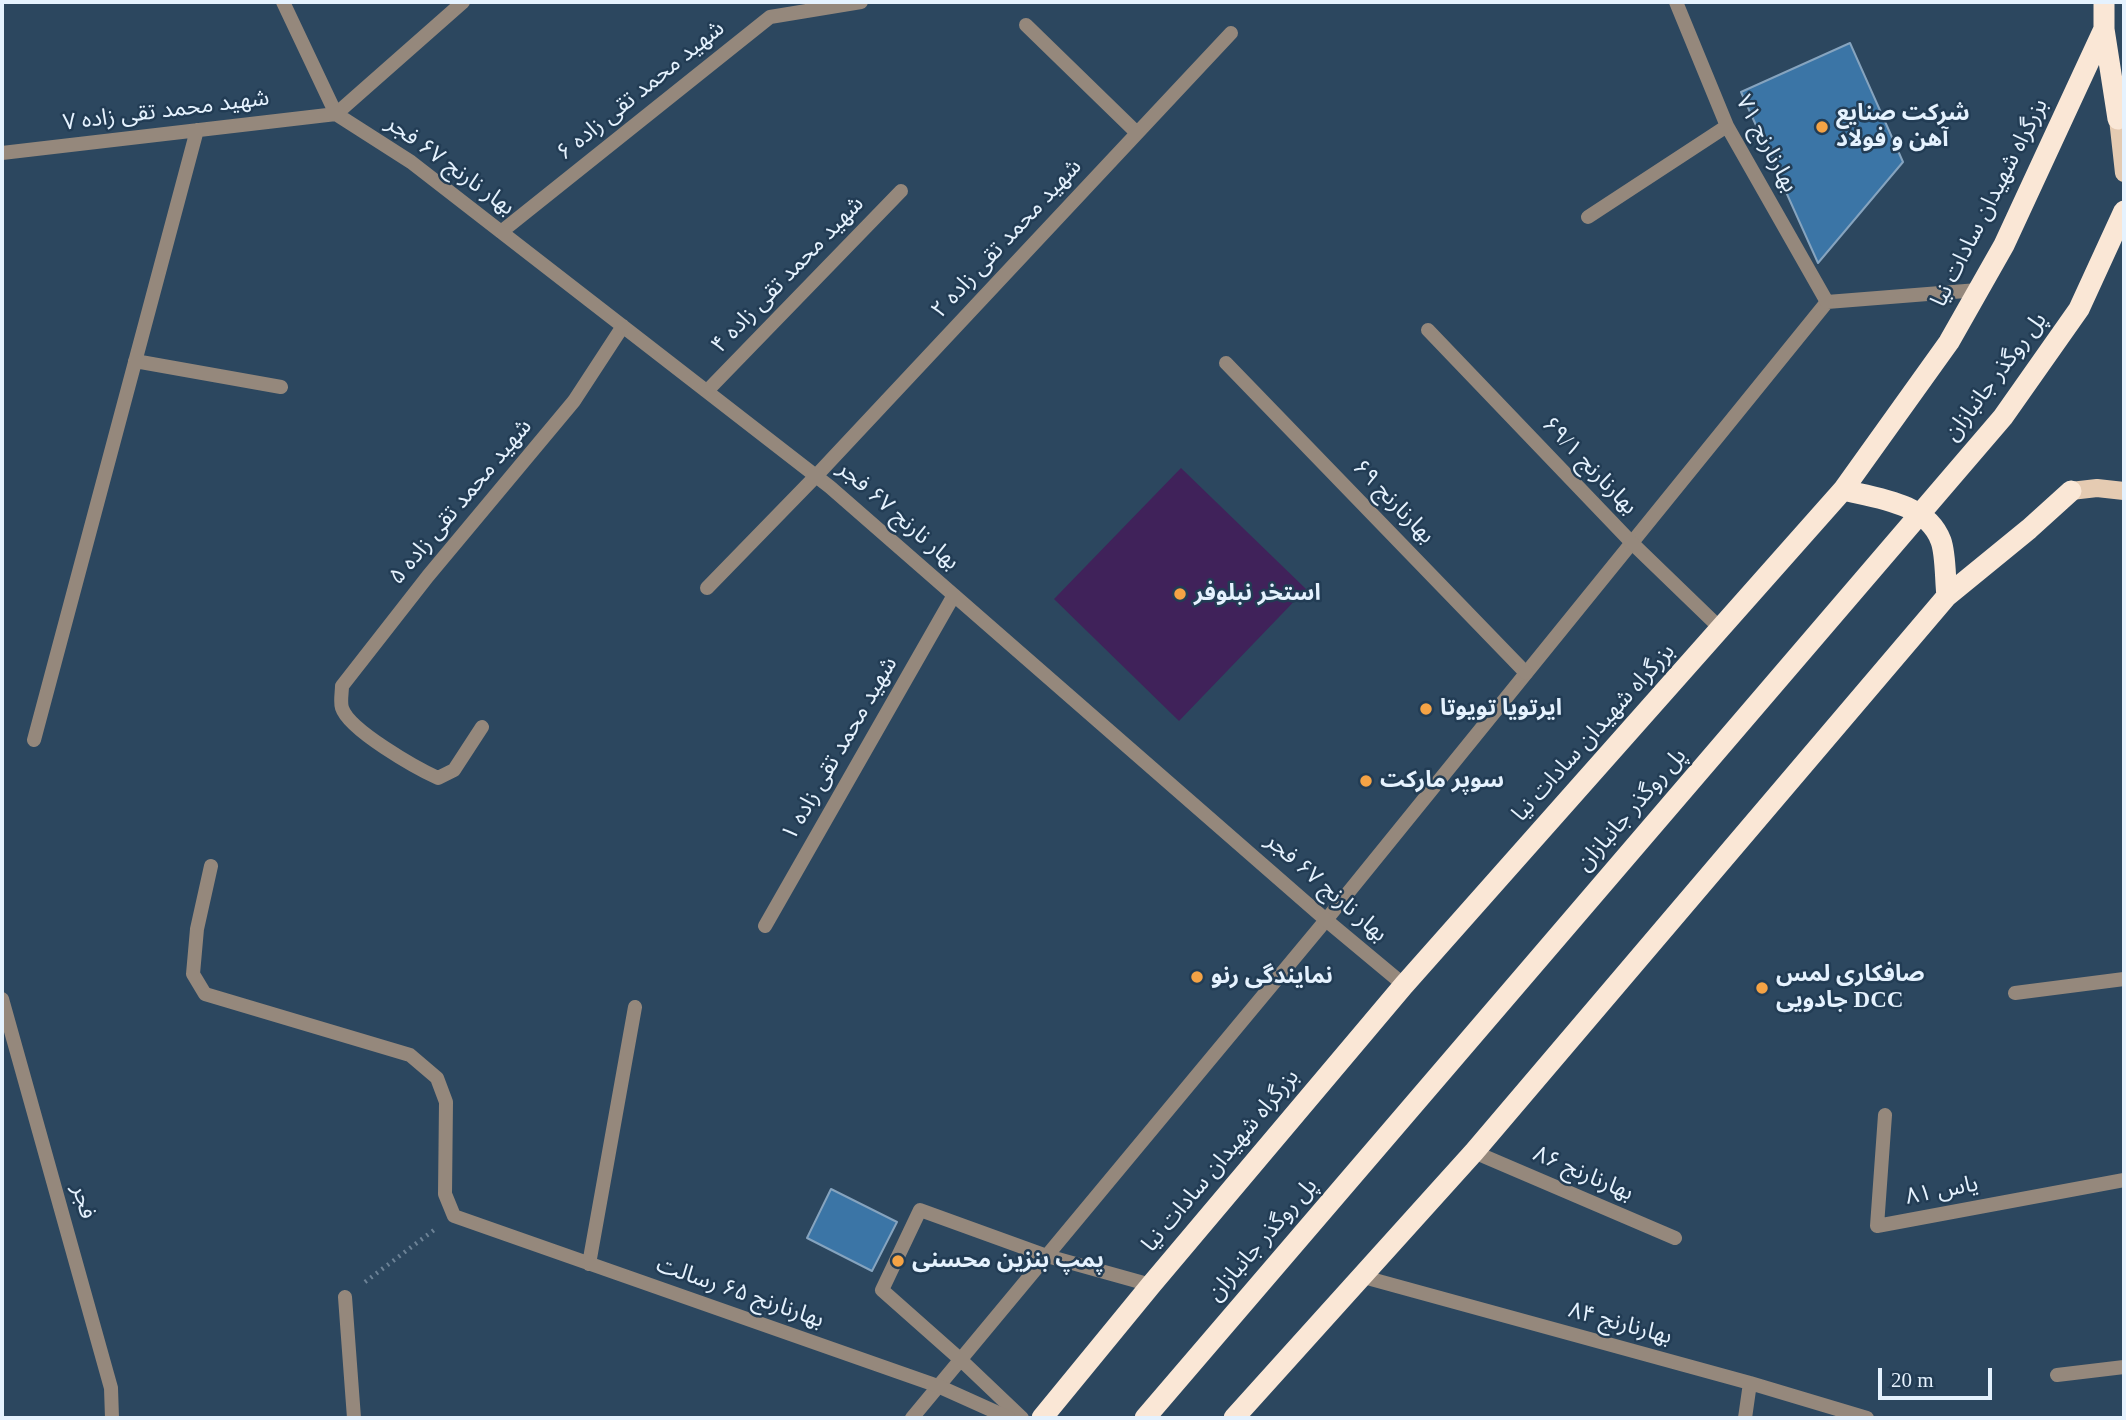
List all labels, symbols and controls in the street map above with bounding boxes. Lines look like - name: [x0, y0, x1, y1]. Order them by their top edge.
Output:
- street label: شهید محمد تقی زاده ۶: [552, 15, 730, 167]
- street label: شهید محمد تقی زاده ۷: [61, 85, 271, 137]
- street label: بهارنارنج ۷۱: [1729, 91, 1803, 197]
- street label: بزرگراه شهیدان سادات نیا: [1925, 94, 2055, 312]
- place label: شرکت صنایع آهن و فولاد: [1836, 100, 1970, 154]
- street label: بهار نارنج ۶۷ فجر: [380, 110, 520, 222]
- marker: شرکت صنایع آهن و فولاد: [1814, 119, 1830, 135]
- street label: شهید محمد تقی زاده ۲: [926, 154, 1088, 324]
- street label: شهید محمد تقی زاده ۴: [706, 191, 870, 359]
- street label: پل روگذر جانبازان: [1939, 307, 2053, 447]
- street label: بهارنارنج ۶۹/۱: [1535, 411, 1643, 521]
- street label: شهید محمد تقی زاده ۵: [384, 414, 538, 590]
- street label: بهارنارنج ۶۹: [1346, 454, 1440, 550]
- street label: بهار نارنج ۶۷ فجر: [831, 456, 965, 576]
- place label: استخر نبلوفر: [1194, 580, 1321, 608]
- marker: استخر نبلوفر: [1172, 586, 1188, 602]
- street label: بزرگراه شهیدان سادات نیا: [1507, 638, 1681, 828]
- street label: شهید محمد تقی زاده ۱: [776, 652, 904, 846]
- place label: ایرتویا تویوتا: [1440, 695, 1562, 723]
- marker: ایرتویا تویوتا: [1418, 701, 1434, 717]
- street label: پل روگذر جانبازان: [1571, 743, 1693, 877]
- place label: سوپر مارکت: [1380, 767, 1504, 795]
- marker: سوپر مارکت: [1358, 773, 1374, 789]
- street label: بهار نارنج ۶۷ فجر: [1259, 828, 1393, 948]
- place label: صافکاری لمس جادویی DCC: [1776, 961, 1925, 1015]
- place label: نمایندگی رنو: [1211, 963, 1333, 991]
- marker: نمایندگی رنو: [1189, 969, 1205, 985]
- marker: صافکاری لمس جادویی DCC: [1754, 980, 1770, 996]
- street label: بزرگراه شهیدان سادات نیا: [1136, 1064, 1306, 1258]
- street label: بهارنارنج ۸۶: [1529, 1141, 1637, 1207]
- street label: یاس ۸۱: [1903, 1170, 1981, 1212]
- street label: پل روگذر جانبازان: [1202, 1173, 1324, 1307]
- street label: فجر: [65, 1182, 101, 1222]
- place label: پمپ بنزین محسنی: [912, 1247, 1104, 1275]
- street label: بهارنارنج ۶۵ رسالت: [653, 1251, 827, 1335]
- marker: پمپ بنزین محسنی: [890, 1253, 906, 1269]
- street label: بهارنارنج ۸۴: [1565, 1297, 1675, 1351]
- scale bar: [1881, 1354, 1995, 1398]
- text: 20 m: [1891, 1368, 1934, 1392]

